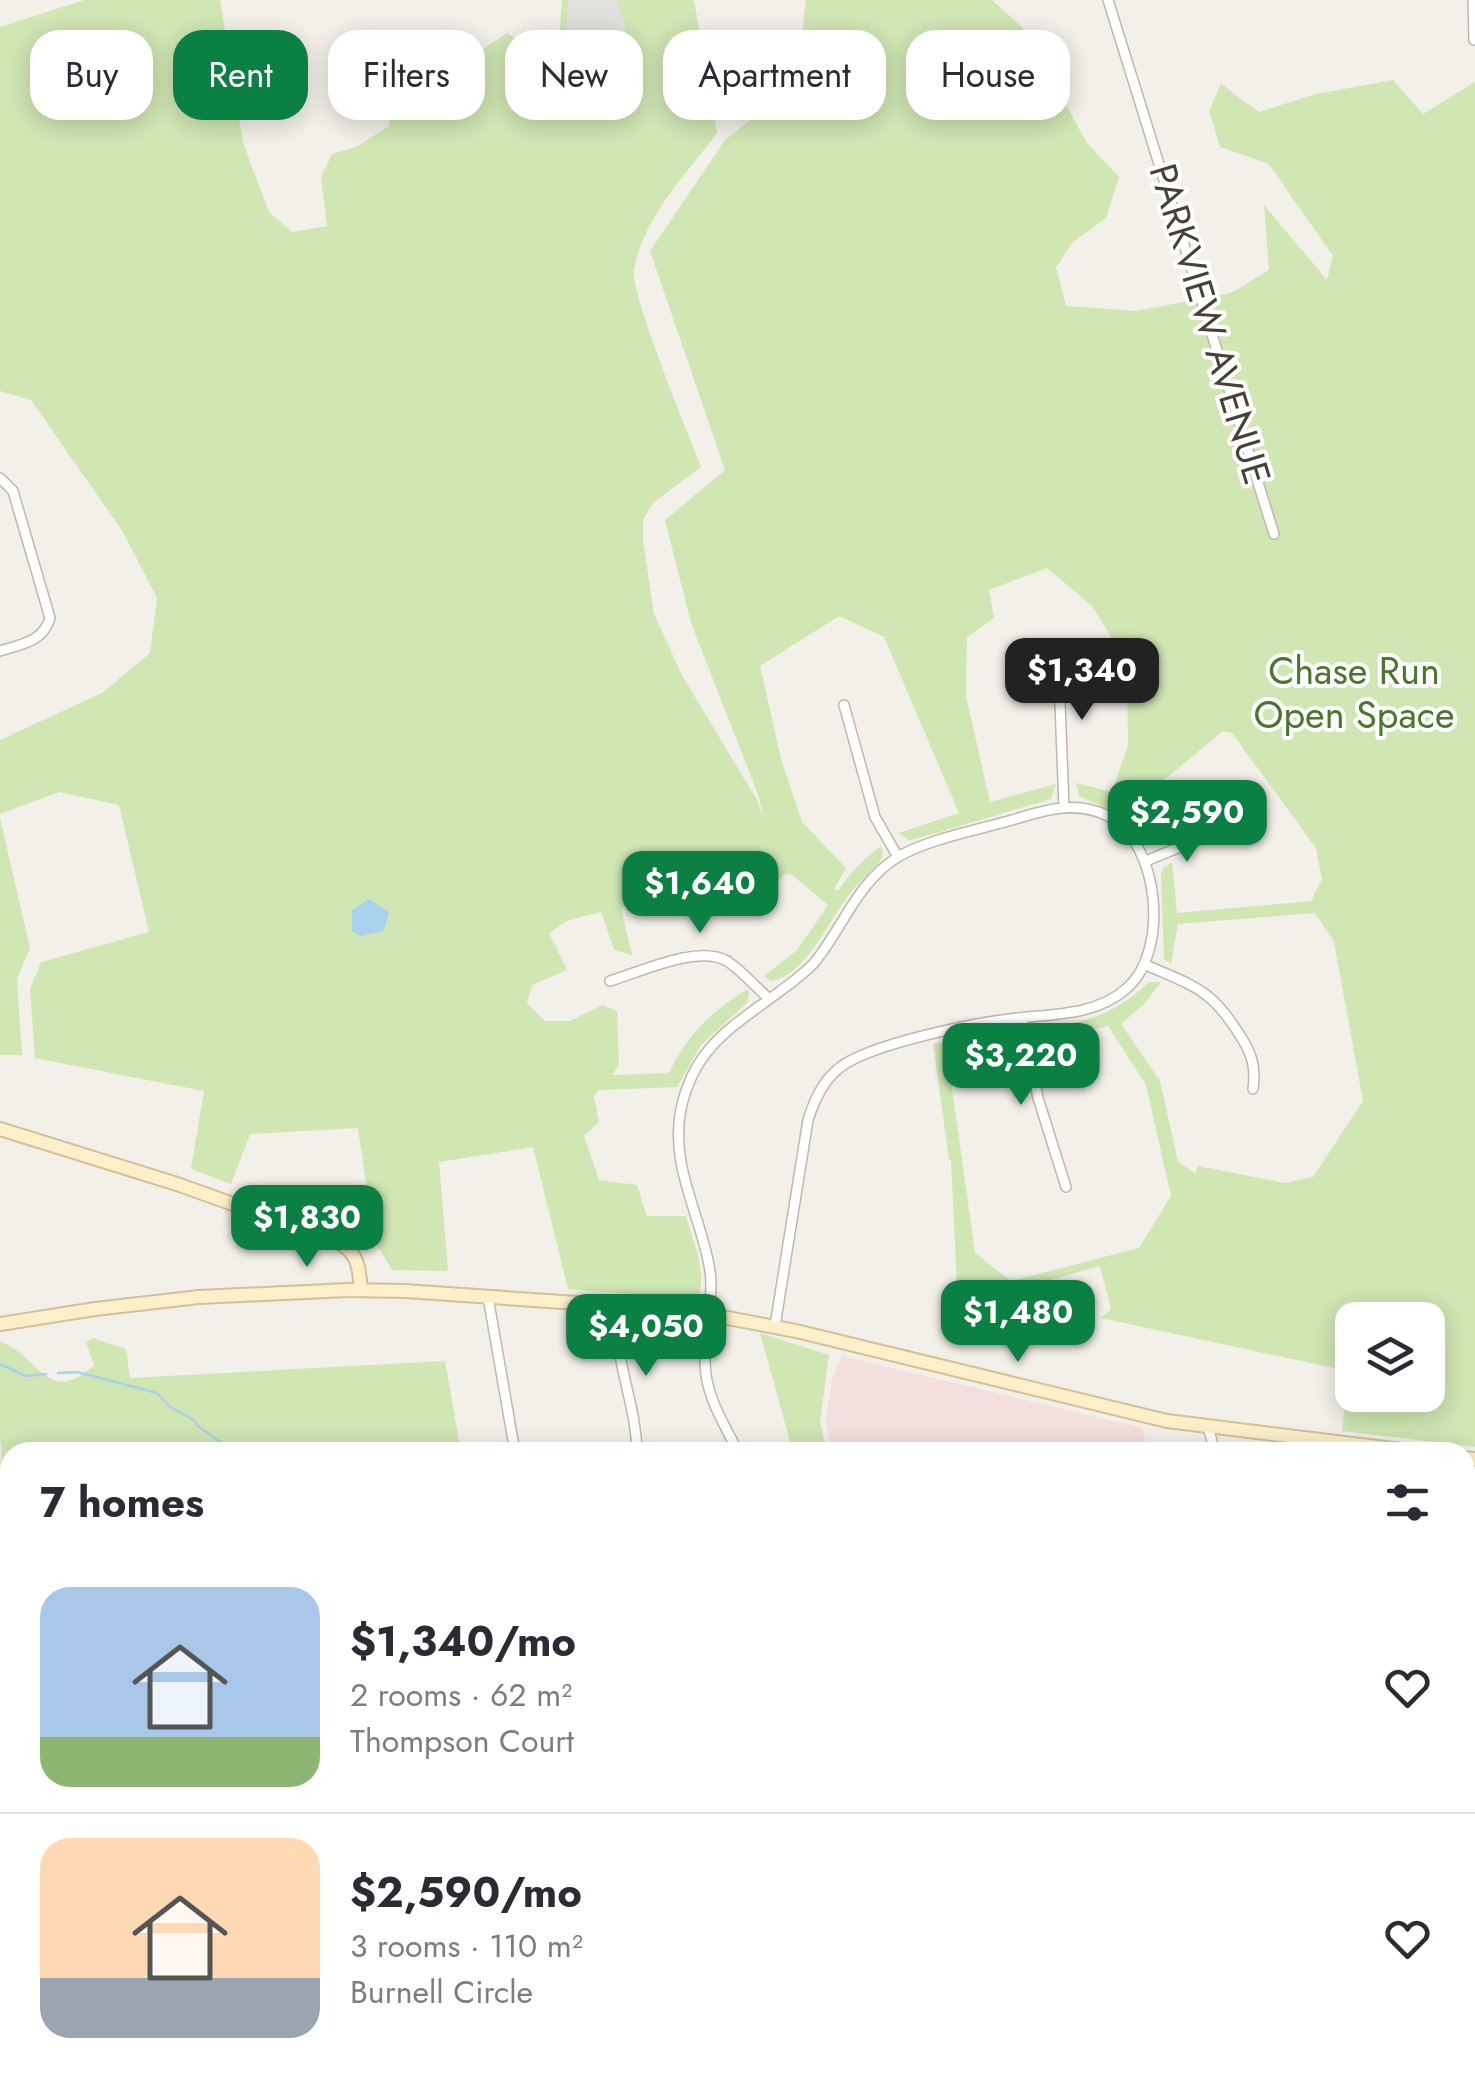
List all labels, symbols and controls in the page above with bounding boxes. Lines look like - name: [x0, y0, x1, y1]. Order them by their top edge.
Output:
- chip: Buy: [30, 30, 153, 120]
- chip: Rent: [173, 30, 308, 120]
- chip: Filters: [328, 30, 485, 120]
- chip: New: [505, 30, 643, 120]
- chip: Apartment: [663, 30, 886, 120]
- chip: House: [906, 30, 1070, 120]
- street label: PARKVIEW AVENUE: [1136, 157, 1285, 491]
- pin: $1,340: [1001, 638, 1163, 723]
- park label: Chase Run Open Space: [1253, 643, 1455, 742]
- text: $1,340: [1027, 647, 1137, 693]
- pin: $2,590: [1106, 780, 1268, 865]
- text: $2,590: [1130, 789, 1244, 835]
- pin: $1,640: [619, 851, 781, 936]
- text: $1,640: [644, 860, 756, 906]
- pin: $3,220: [940, 1023, 1102, 1108]
- text: $3,220: [965, 1032, 1077, 1078]
- pin: $1,830: [226, 1185, 388, 1270]
- text: $1,830: [253, 1194, 361, 1240]
- pin: $1,480: [937, 1280, 1099, 1365]
- text: $1,480: [963, 1289, 1073, 1335]
- pin: $4,050: [565, 1294, 727, 1379]
- map controls: [1335, 1302, 1445, 1412]
- button: layers: [1335, 1302, 1445, 1412]
- text: $4,050: [588, 1303, 704, 1349]
- text: 7 homes: [40, 1472, 204, 1533]
- icon: filters: [1380, 1475, 1435, 1530]
- text: $1,340/mo: [350, 1611, 576, 1672]
- icon: home: [120, 1627, 240, 1747]
- icon: heart: [1380, 1660, 1435, 1715]
- text: 2 rooms · 62 m²: [350, 1672, 572, 1718]
- text: Thompson Court: [350, 1718, 574, 1764]
- text: $2,590/mo: [350, 1862, 582, 1923]
- icon: home: [120, 1878, 240, 1998]
- icon: heart: [1380, 1911, 1435, 1966]
- text: 3 rooms · 110 m²: [350, 1923, 583, 1969]
- text: Burnell Circle: [350, 1969, 533, 2015]

